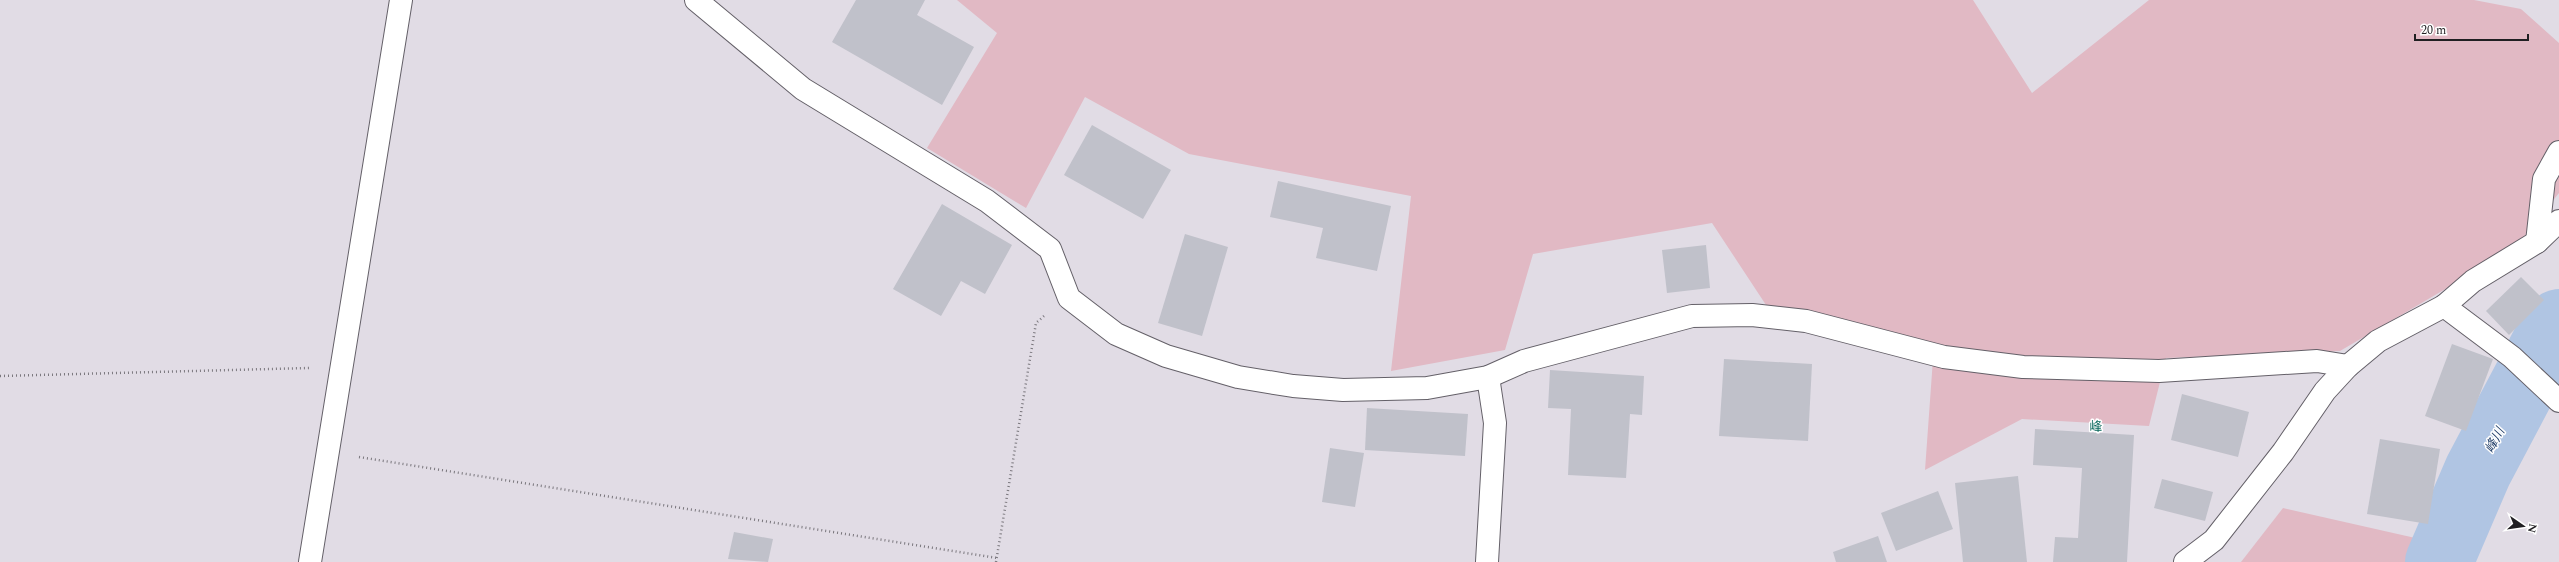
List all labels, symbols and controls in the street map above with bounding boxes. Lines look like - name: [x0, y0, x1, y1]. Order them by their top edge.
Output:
- scale bar: [2415, 16, 2528, 42]
- text: 20 m: [2421, 21, 2446, 40]
- district label: 峰: [2089, 417, 2103, 437]
- water label: 峰川: [2480, 423, 2511, 457]
- north arrow: [2503, 506, 2543, 546]
- text: N: [2523, 522, 2542, 534]

